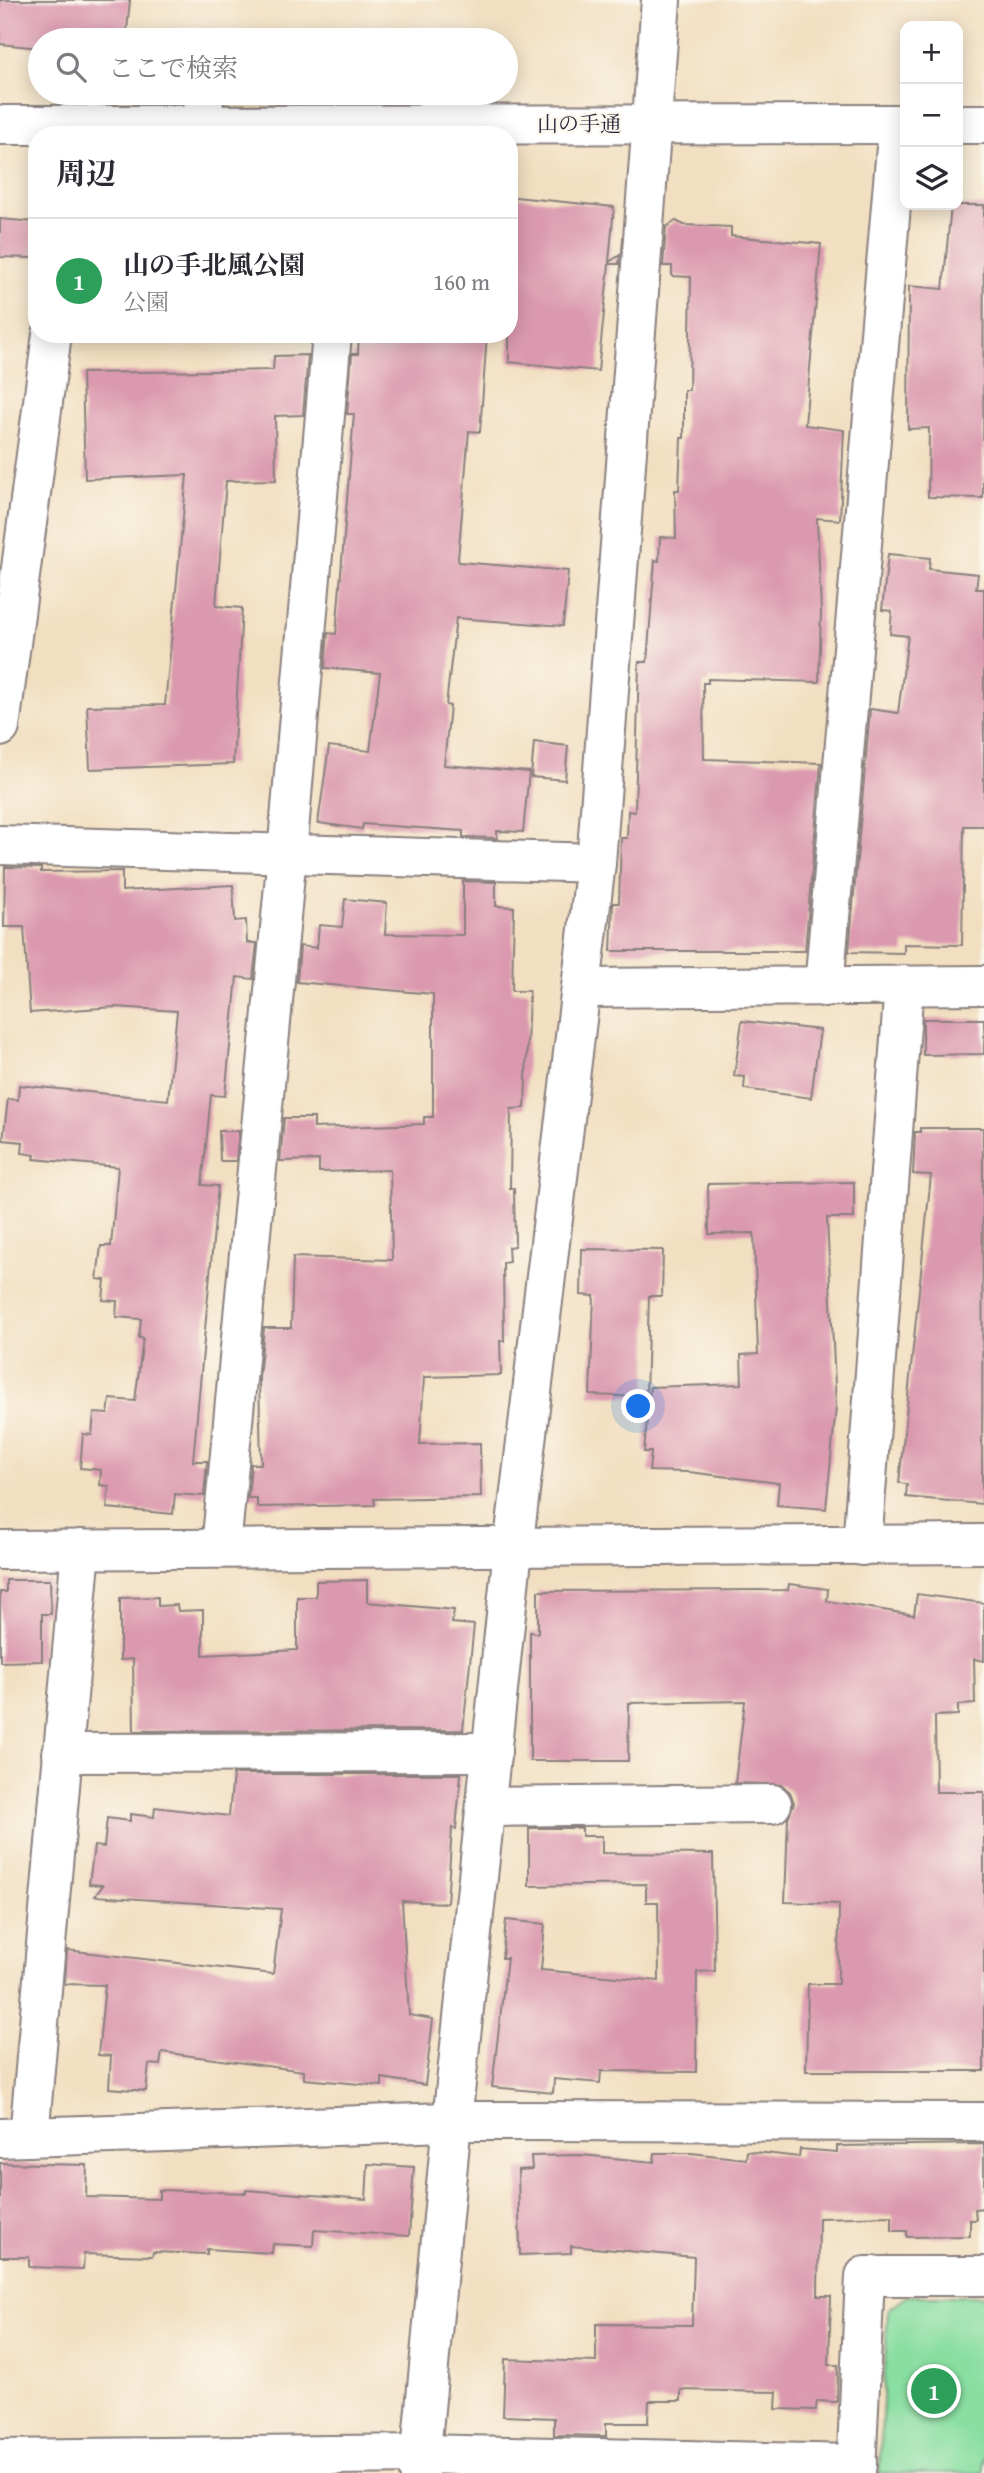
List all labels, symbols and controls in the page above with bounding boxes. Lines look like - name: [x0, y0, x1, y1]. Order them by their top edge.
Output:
- map controls: [900, 21, 963, 210]
- button: +: [900, 21, 963, 84]
- search box: [28, 28, 518, 105]
- icon: search: [52, 48, 90, 86]
- text: ここで検索: [108, 48, 238, 87]
- button: −: [900, 84, 963, 147]
- street label: 山の手通: [537, 108, 621, 139]
- button: layers: [900, 147, 963, 210]
- text: 周辺: [56, 151, 116, 195]
- text: 山の手北風公園: [123, 245, 305, 284]
- text: 1: [73, 265, 85, 298]
- text: 160 m: [433, 265, 490, 298]
- text: 公園: [123, 285, 169, 318]
- your location: [621, 1389, 655, 1423]
- pin: 1: [911, 2365, 957, 2417]

